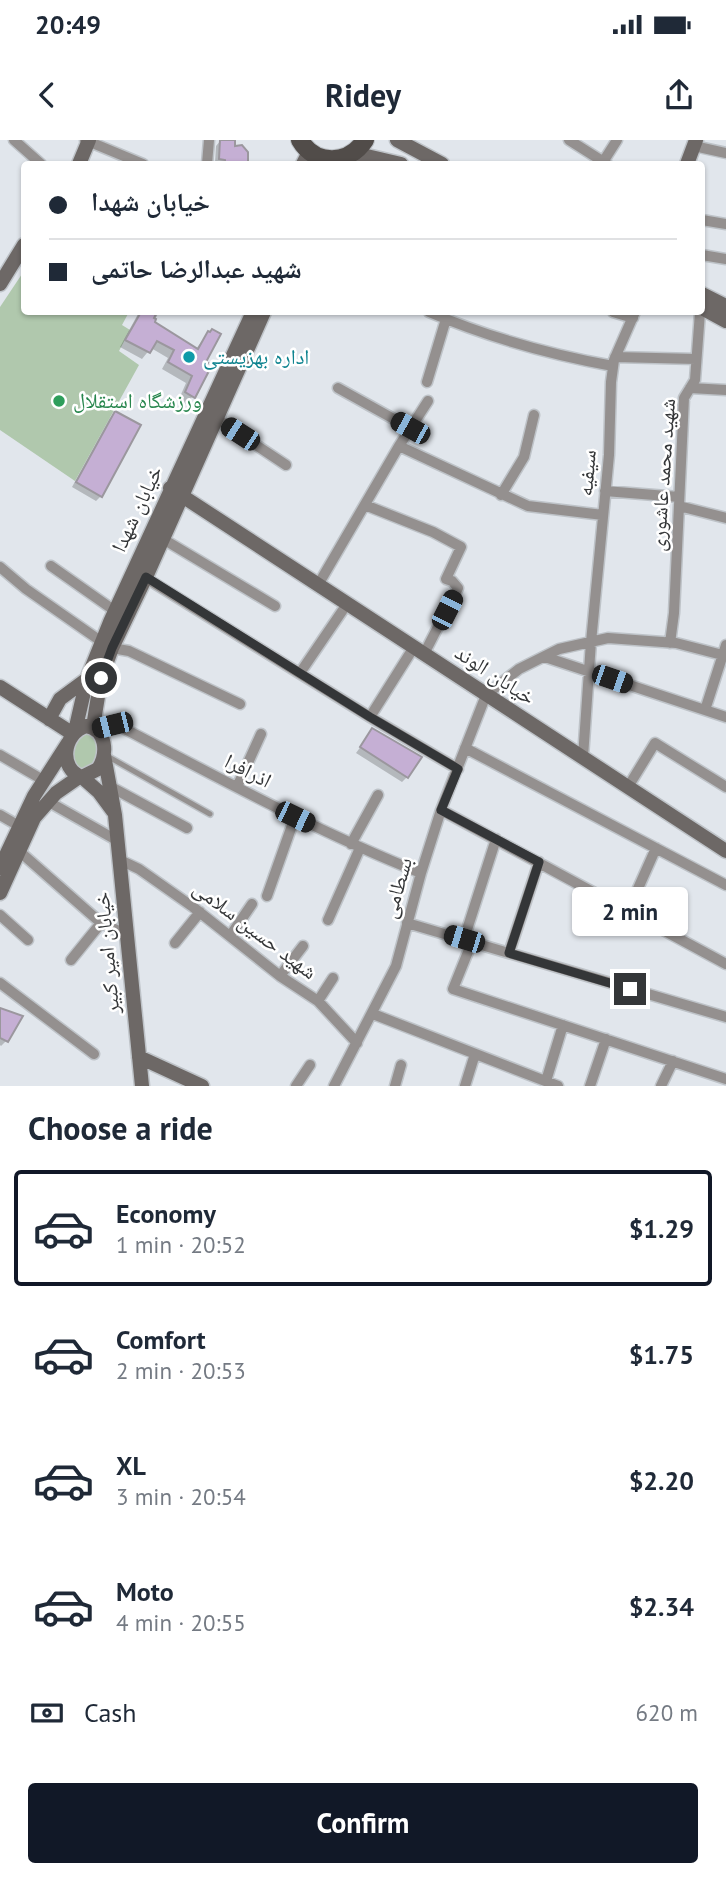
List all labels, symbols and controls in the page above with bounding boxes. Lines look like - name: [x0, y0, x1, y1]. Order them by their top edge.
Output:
- text: 20:49: [35, 8, 101, 41]
- text: Ridey: [325, 74, 401, 116]
- icon: back: [28, 76, 66, 114]
- icon: share: [660, 76, 698, 114]
- text: خیابان شهدا: [91, 185, 210, 218]
- text: شهید عبدالرضا حاتمی: [91, 252, 302, 285]
- place label: اداره بهزیستی: [203, 343, 309, 370]
- marker: اداره بهزیستی: [181, 349, 197, 365]
- place label: ورزشگاه استقلال: [73, 387, 202, 414]
- marker: ورزشگاه استقلال: [51, 393, 67, 409]
- street label: شهید محمد عاشوری: [644, 398, 681, 552]
- car: [387, 409, 434, 447]
- car: [217, 414, 264, 454]
- street label: سیفیه: [571, 449, 602, 497]
- street label: خیابان شهدا: [105, 461, 168, 556]
- car: [429, 587, 466, 633]
- street label: خیابان الوند: [450, 639, 540, 710]
- route start: [85, 662, 117, 694]
- car: [589, 662, 636, 696]
- car: [90, 710, 135, 740]
- street label: اذرافرا: [220, 747, 276, 794]
- car: [272, 798, 319, 836]
- street label: بسطامی: [375, 854, 418, 921]
- street label: شهید حسین سلامی: [188, 874, 323, 985]
- callout: 2 min: [572, 888, 688, 936]
- street label: خیابان امیر کبیر: [88, 891, 125, 1016]
- text: 2 min: [602, 897, 658, 926]
- car: [441, 923, 488, 955]
- route end: [614, 973, 646, 1005]
- text: Choose a ride: [28, 1107, 213, 1149]
- icon: car: [32, 1197, 95, 1260]
- text: Economy: [116, 1197, 216, 1230]
- text: $1.29: [629, 1212, 694, 1245]
- text: 1 min · 20:52: [116, 1230, 246, 1259]
- icon: car: [32, 1323, 95, 1386]
- text: Comfort: [116, 1323, 206, 1356]
- text: $1.75: [629, 1338, 694, 1371]
- text: 2 min · 20:53: [116, 1356, 246, 1385]
- icon: car: [32, 1449, 95, 1512]
- text: XL: [116, 1449, 146, 1482]
- text: $2.20: [629, 1464, 694, 1497]
- text: 3 min · 20:54: [116, 1482, 246, 1511]
- icon: car: [32, 1575, 95, 1638]
- text: Moto: [116, 1575, 174, 1608]
- text: $2.34: [629, 1590, 694, 1623]
- text: 4 min · 20:55: [116, 1608, 246, 1637]
- icon: cash: [28, 1694, 66, 1732]
- text: Cash: [84, 1696, 136, 1729]
- text: 620 m: [636, 1698, 698, 1727]
- button: Confirm: [28, 1783, 698, 1863]

